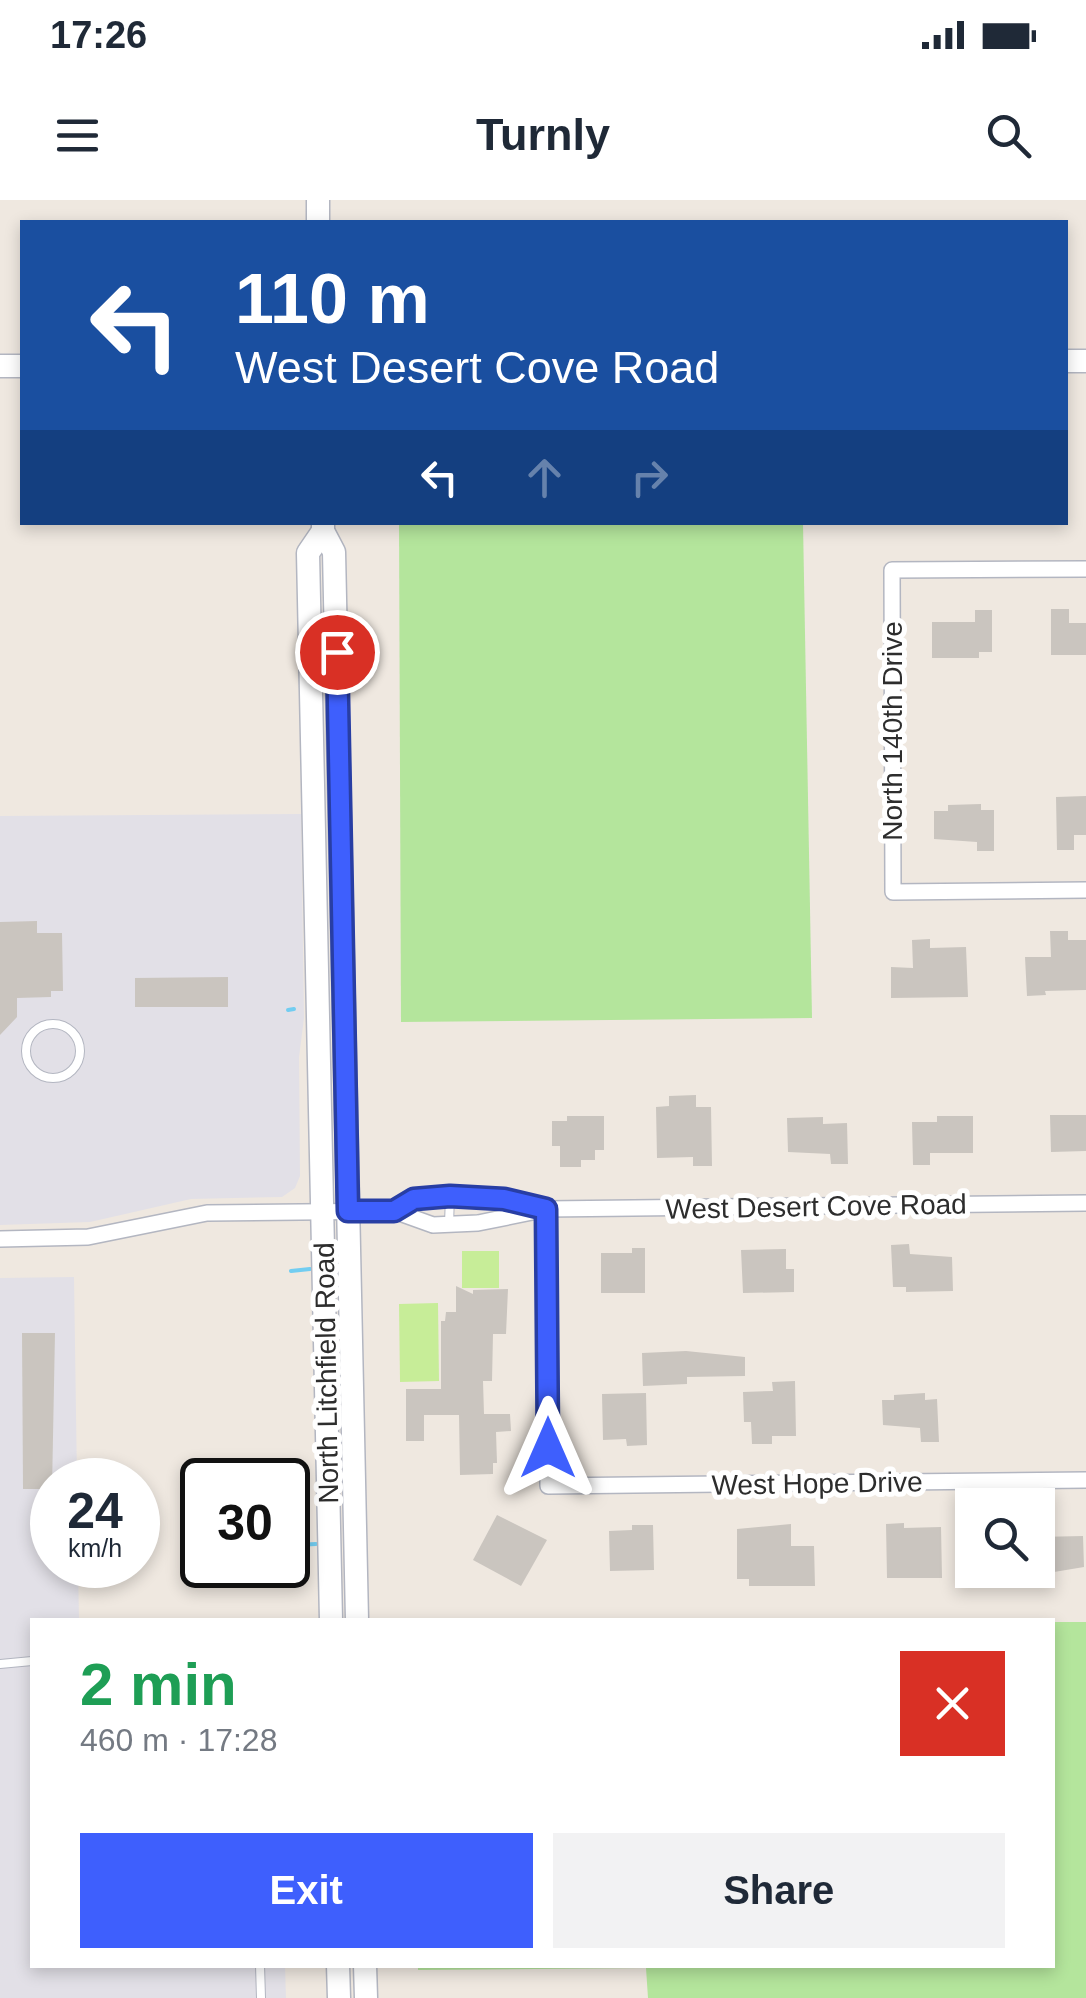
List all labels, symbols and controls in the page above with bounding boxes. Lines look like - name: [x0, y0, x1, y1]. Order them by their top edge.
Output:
- text: 17:26: [50, 14, 147, 56]
- icon: menu: [50, 108, 105, 163]
- icon: search: [981, 108, 1036, 163]
- text: Turnly: [476, 109, 610, 160]
- icon: left: [70, 260, 200, 390]
- text: 110 m: [235, 260, 430, 338]
- text: West Desert Cove Road: [235, 342, 719, 393]
- icon: left: [412, 450, 467, 505]
- icon: ahead: [517, 450, 572, 505]
- icon: right: [622, 450, 677, 505]
- pin: [295, 610, 380, 695]
- street label: North 140th Drive: [877, 621, 908, 841]
- icon: arrive: [310, 625, 365, 680]
- street label: West Desert Cove Road: [665, 1188, 967, 1225]
- street label: North Litchfield Road: [309, 1242, 344, 1504]
- position arrow: [496, 1396, 600, 1500]
- speed limit sign: 30: [180, 1458, 310, 1588]
- street label: West Hope Drive: [711, 1466, 923, 1501]
- text: 24: [67, 1483, 123, 1539]
- map controls: [955, 1488, 1055, 1588]
- button: search: [955, 1488, 1055, 1588]
- text: km/h: [68, 1534, 122, 1562]
- text: 2 min: [80, 1651, 237, 1718]
- button: close: [900, 1651, 1005, 1756]
- text: 460 m · 17:28: [80, 1722, 277, 1758]
- button: Exit: [80, 1833, 533, 1948]
- button: Share: [553, 1833, 1005, 1948]

